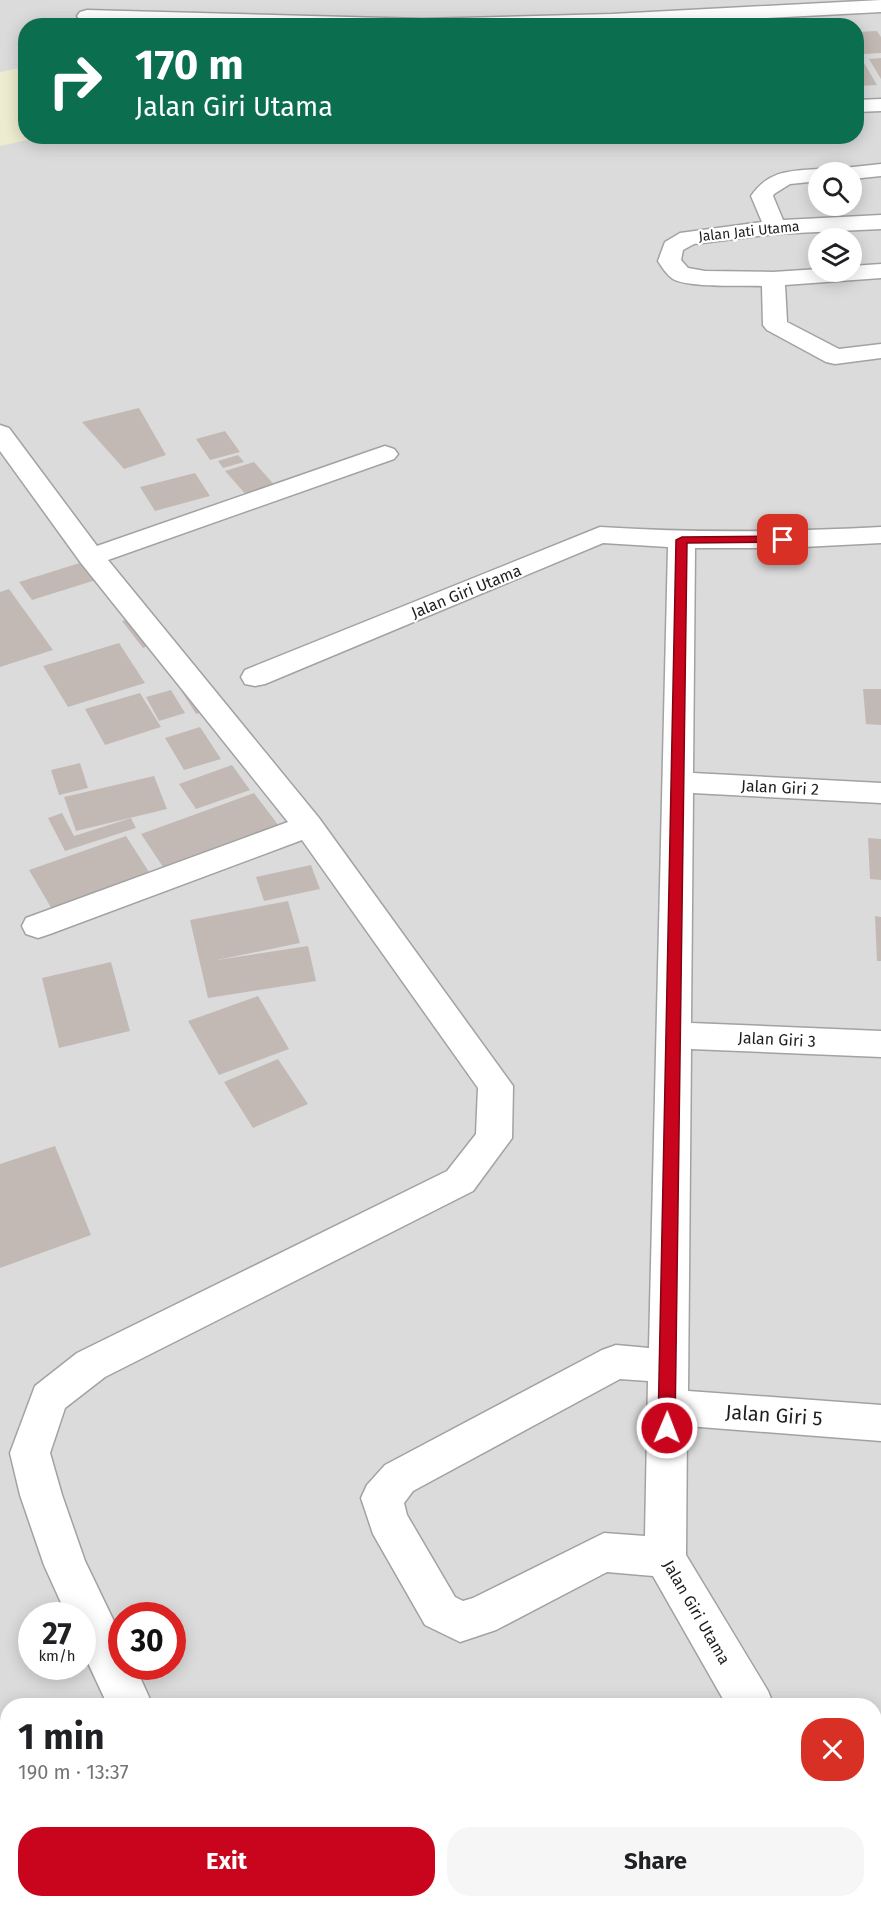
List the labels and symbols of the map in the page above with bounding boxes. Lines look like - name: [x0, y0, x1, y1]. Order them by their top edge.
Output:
- street label: Jalan Jati Utama: [698, 218, 800, 245]
- pin: [757, 514, 808, 565]
- street label: Jalan Giri Utama: [408, 561, 524, 622]
- street label: Jalan Giri 2: [741, 776, 819, 799]
- street label: Jalan Giri 3: [738, 1028, 816, 1051]
- position arrow: [635, 1396, 699, 1460]
- street label: Jalan Giri 5: [725, 1400, 823, 1430]
- street label: Jalan Giri Utama: [659, 1557, 734, 1668]
- speed limit sign: 30: [108, 1602, 186, 1680]

